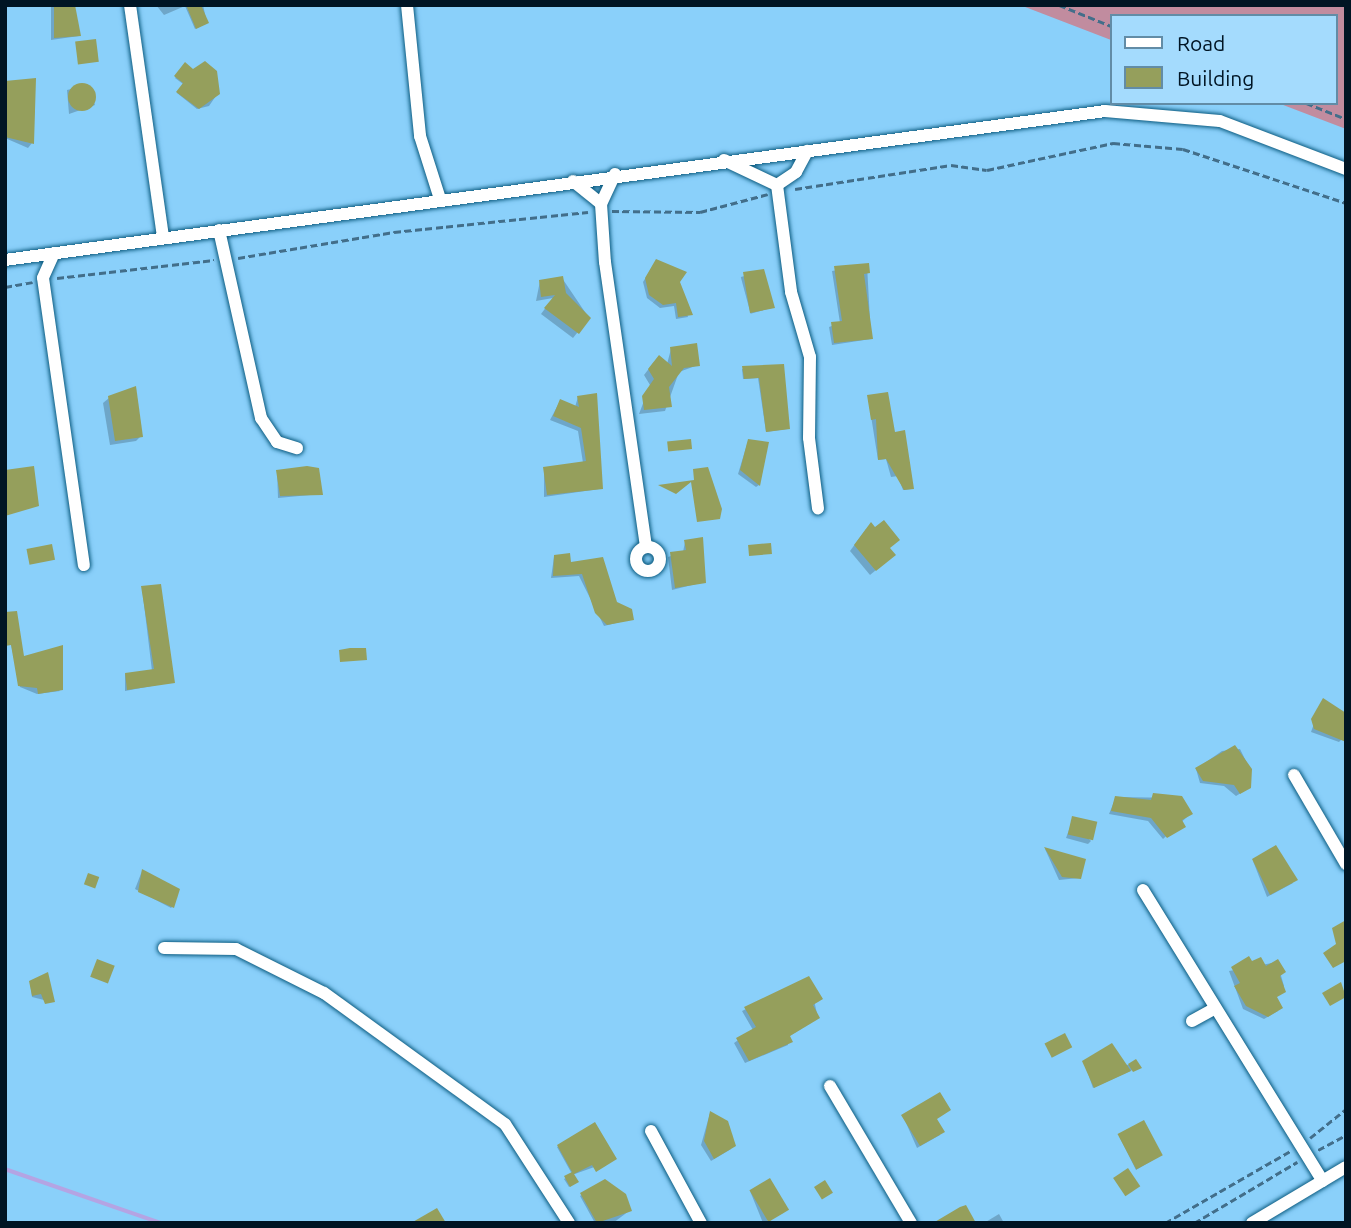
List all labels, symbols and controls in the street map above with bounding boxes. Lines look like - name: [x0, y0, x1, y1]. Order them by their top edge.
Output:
- legend: [1110, 14, 1337, 105]
- text: Road: [1177, 31, 1225, 55]
- text: Building: [1177, 66, 1254, 90]

